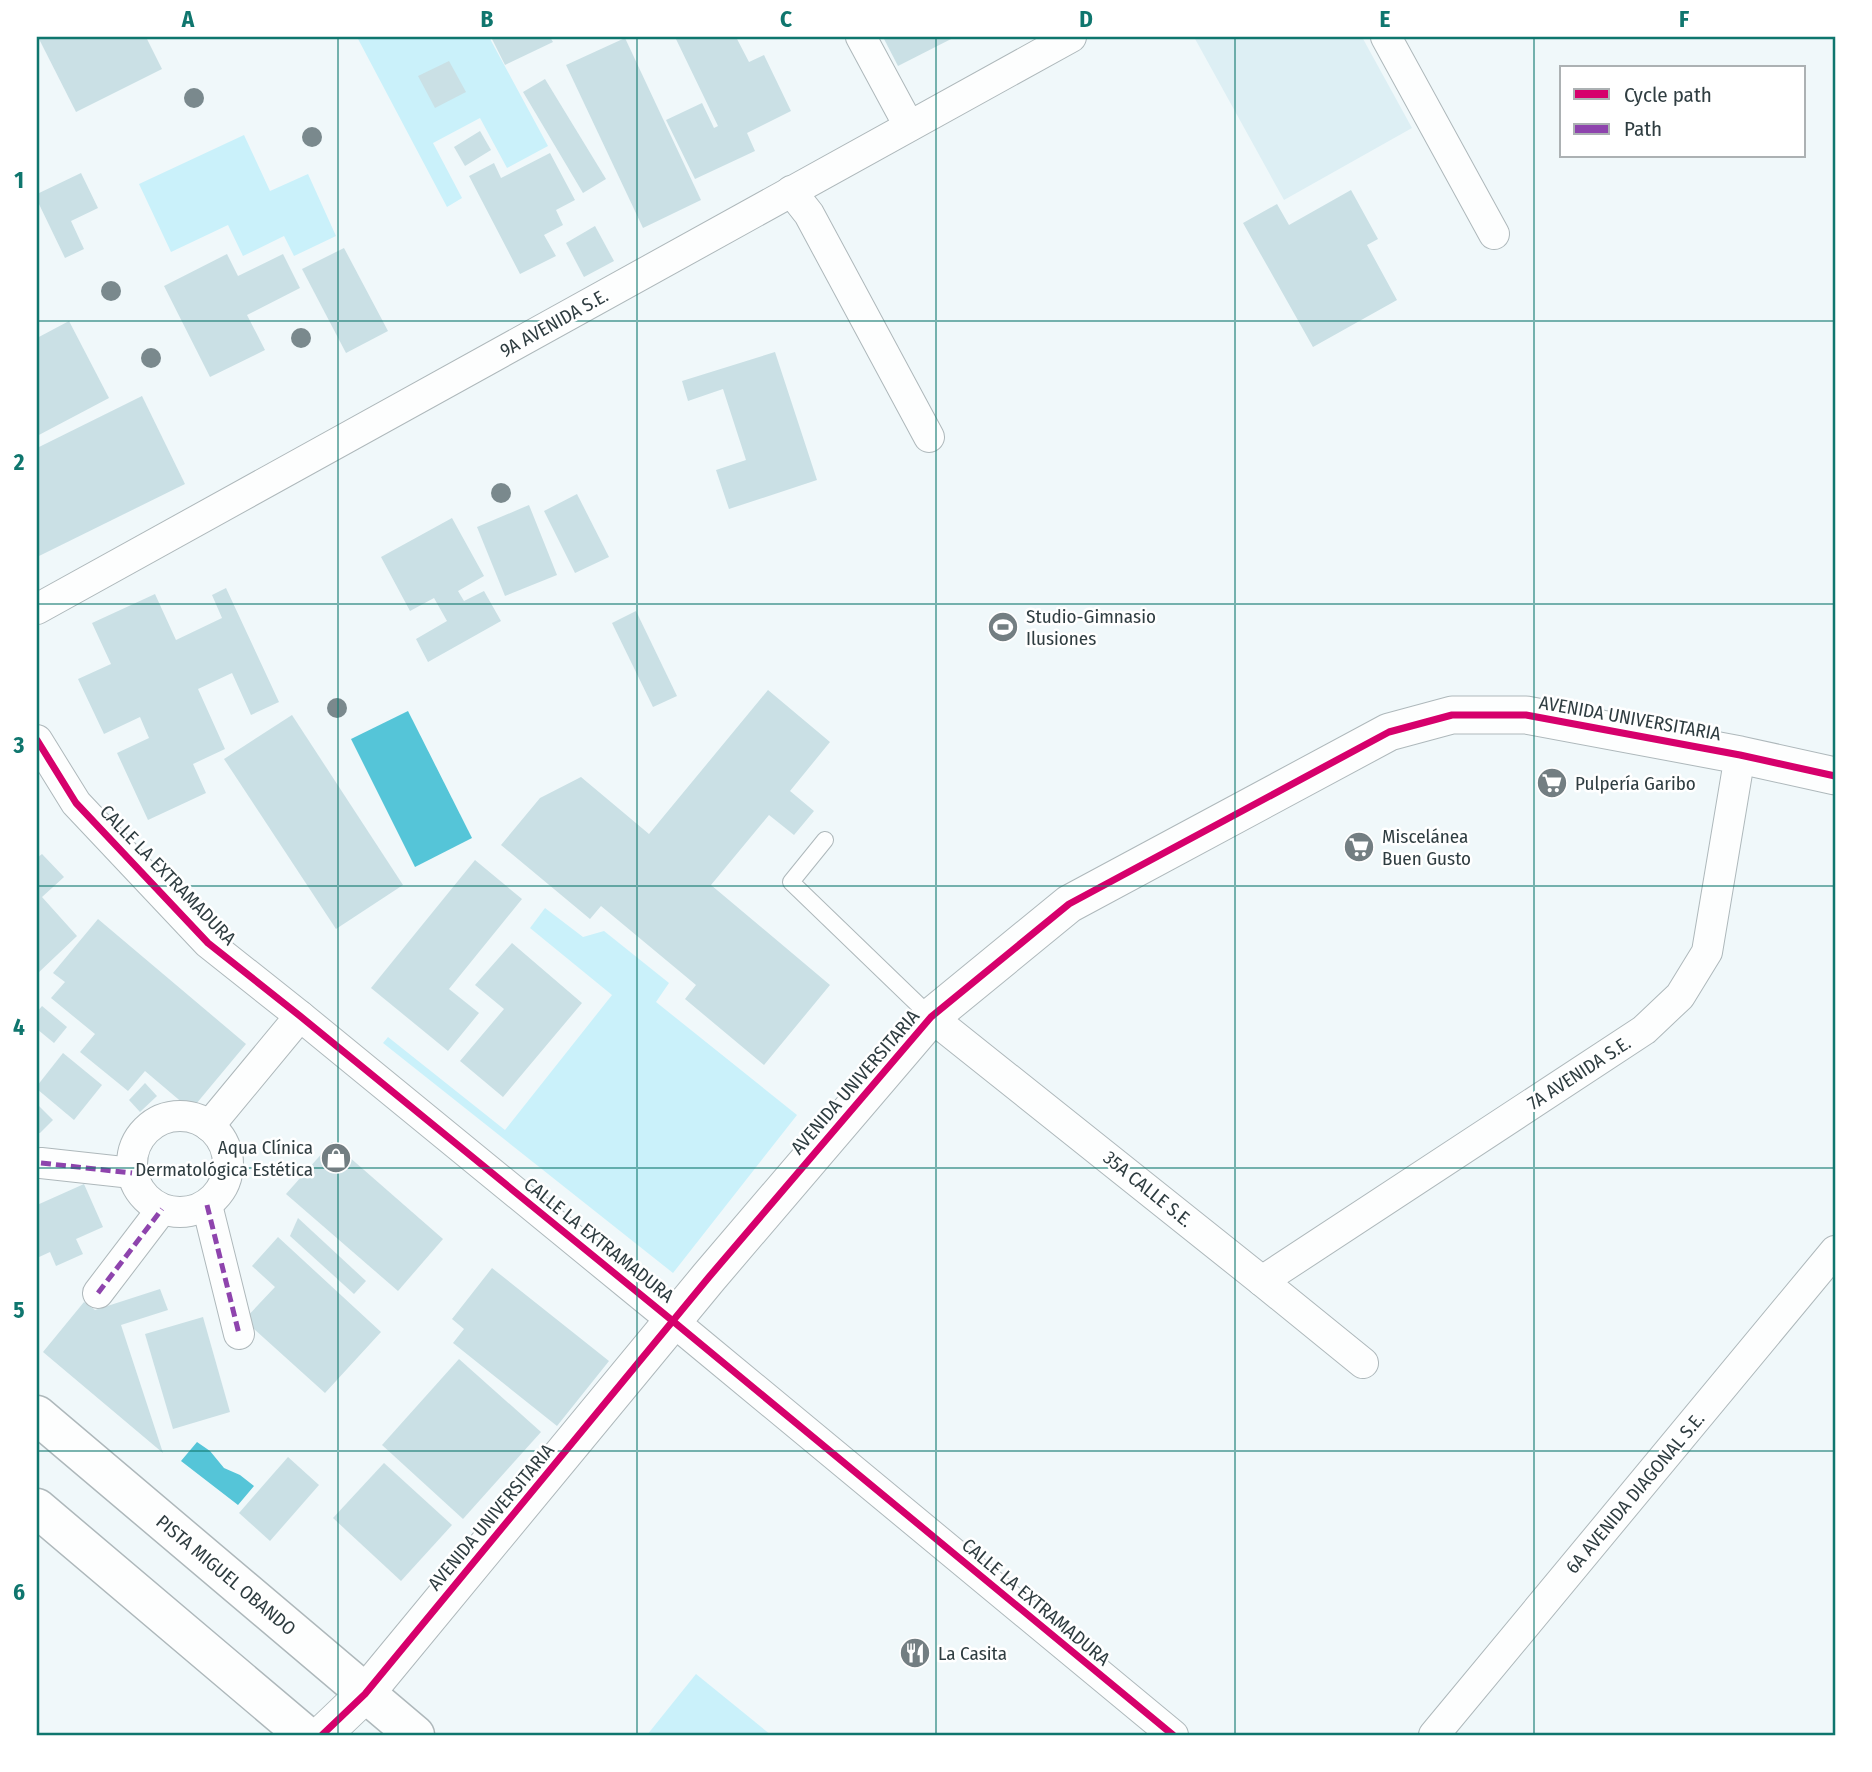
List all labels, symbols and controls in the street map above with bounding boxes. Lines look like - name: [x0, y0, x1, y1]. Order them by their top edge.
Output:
- text: A: [181, 5, 195, 33]
- text: B: [481, 5, 494, 33]
- text: C: [780, 5, 792, 33]
- text: D: [1079, 5, 1093, 33]
- text: E: [1380, 5, 1391, 33]
- text: F: [1679, 5, 1689, 33]
- legend: [1560, 66, 1806, 158]
- text: Cycle path: [1624, 82, 1712, 108]
- text: Path: [1624, 116, 1662, 142]
- text: 1: [14, 166, 24, 194]
- street label: 9A AVENIDA S.E.: [496, 284, 612, 362]
- text: 2: [13, 448, 25, 476]
- place label: Studio-Gimnasio Ilusiones: [1026, 605, 1156, 650]
- sports icon: Studio-Gimnasio Ilusiones: [986, 610, 1020, 644]
- street label: AVENIDA UNIVERSITARIA: [1537, 691, 1723, 745]
- text: 3: [13, 731, 25, 759]
- supermarket icon: Pulpería Garibo: [1535, 766, 1569, 800]
- place label: Pulpería Garibo: [1575, 772, 1696, 795]
- street label: CALLE LA EXTRAMADURA: [95, 800, 241, 950]
- place label: Miscelánea Buen Gusto: [1382, 825, 1471, 870]
- supermarket icon: Miscelánea Buen Gusto: [1342, 830, 1376, 864]
- street label: AVENIDA UNIVERSITARIA: [786, 1005, 924, 1159]
- text: 4: [13, 1013, 25, 1041]
- street label: 7A AVENIDA S.E.: [1523, 1031, 1635, 1115]
- place label: Aqua Clínica Dermatológica Estética: [135, 1136, 313, 1181]
- shop icon: Aqua Clínica Dermatológica Estética: [319, 1141, 353, 1175]
- street label: 35A CALLE S.E.: [1099, 1146, 1197, 1232]
- street label: CALLE LA EXTRAMADURA: [519, 1172, 679, 1308]
- text: 5: [13, 1296, 25, 1324]
- street label: 6A AVENIDA DIAGONAL S.E.: [1561, 1408, 1709, 1578]
- street label: AVENIDA UNIVERSITARIA: [423, 1439, 559, 1595]
- street label: PISTA MIGUEL OBANDO: [151, 1510, 301, 1640]
- street label: CALLE LA EXTRAMADURA: [957, 1533, 1115, 1671]
- text: 6: [13, 1578, 25, 1606]
- restaurant icon: La Casita: [898, 1636, 932, 1670]
- place label: La Casita: [938, 1642, 1007, 1665]

